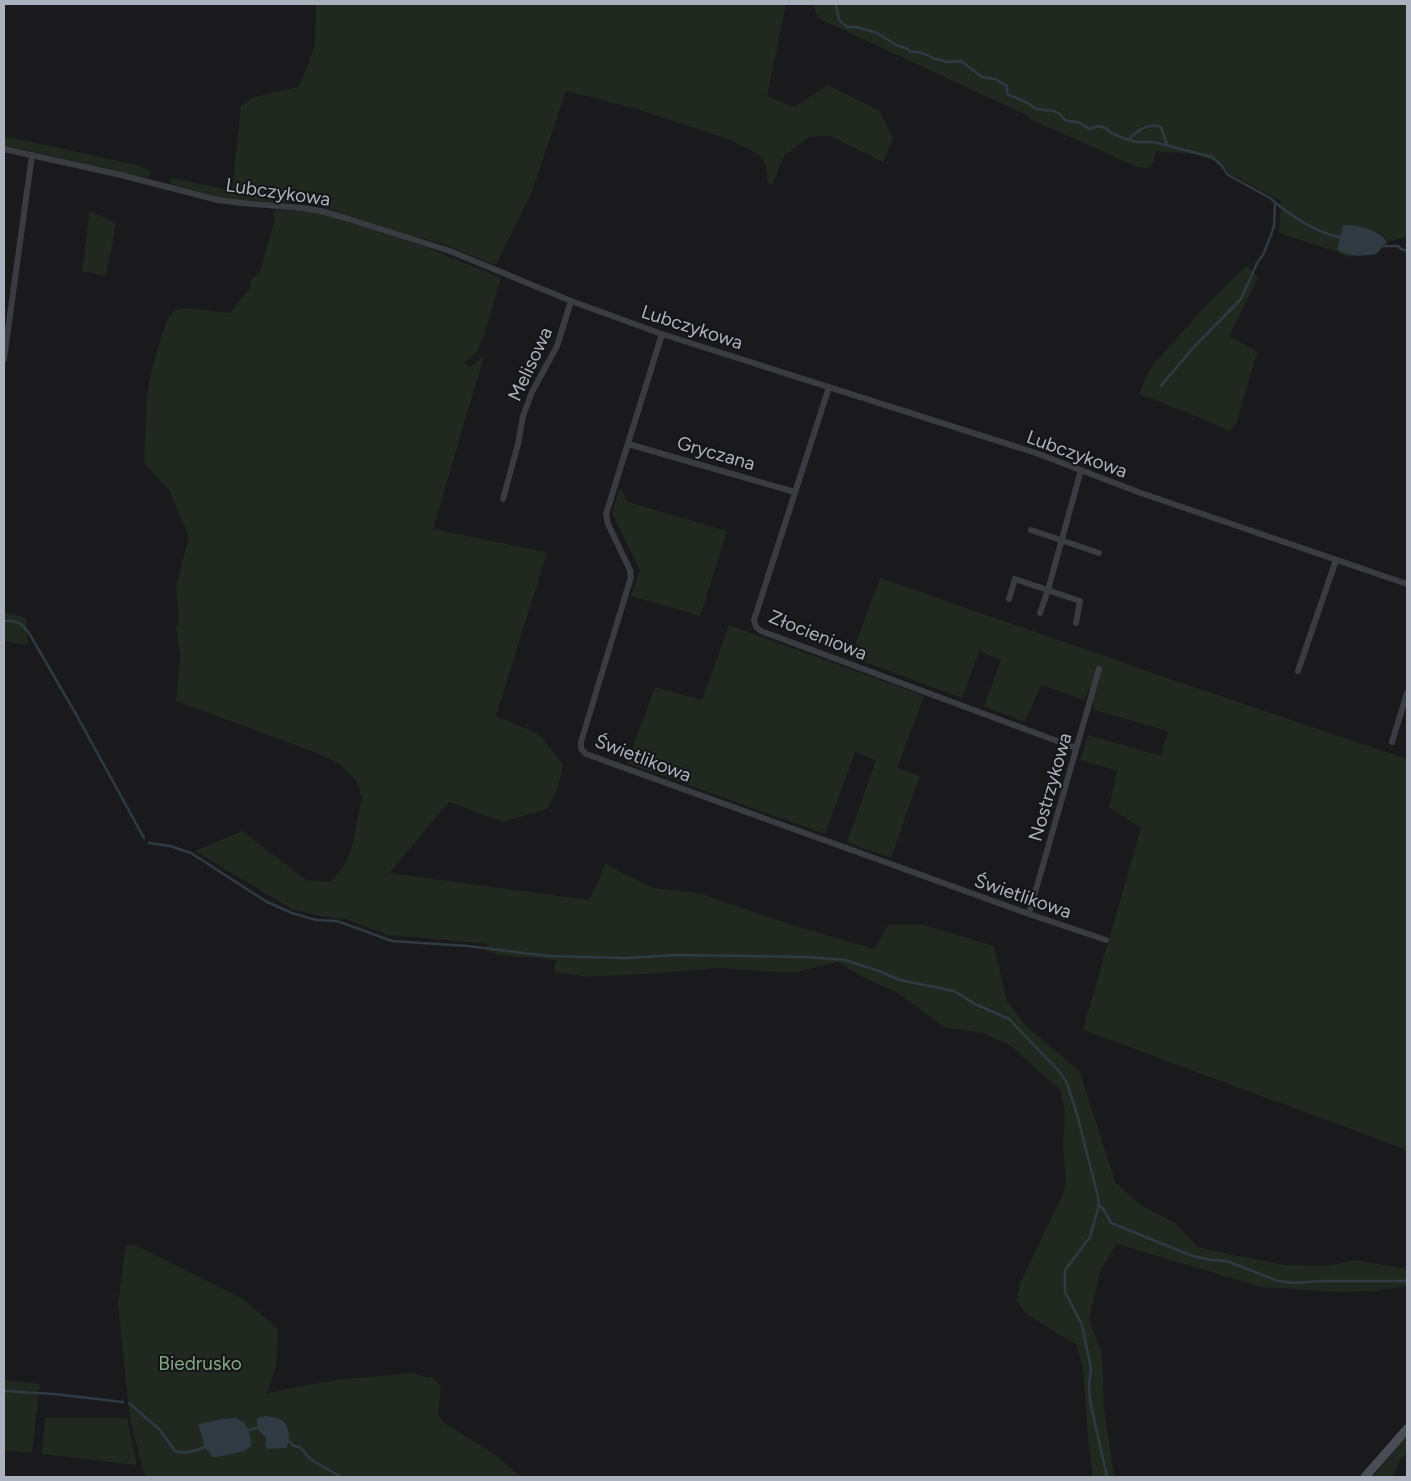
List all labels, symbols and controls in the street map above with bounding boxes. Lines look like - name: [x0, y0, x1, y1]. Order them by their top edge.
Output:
- street label: Lubczykowa: [224, 173, 332, 211]
- street label: Lubczykowa: [638, 300, 746, 354]
- street label: Melisowa: [503, 323, 557, 405]
- street label: Lubczykowa: [1024, 425, 1130, 483]
- street label: Gryczana: [674, 431, 758, 475]
- street label: Złocieniowa: [766, 605, 870, 665]
- street label: Świetlikowa: [592, 729, 694, 787]
- street label: Nostrzykowa: [1024, 730, 1076, 844]
- street label: Świetlikowa: [971, 869, 1075, 923]
- park label: Biedrusko: [158, 1352, 242, 1375]

